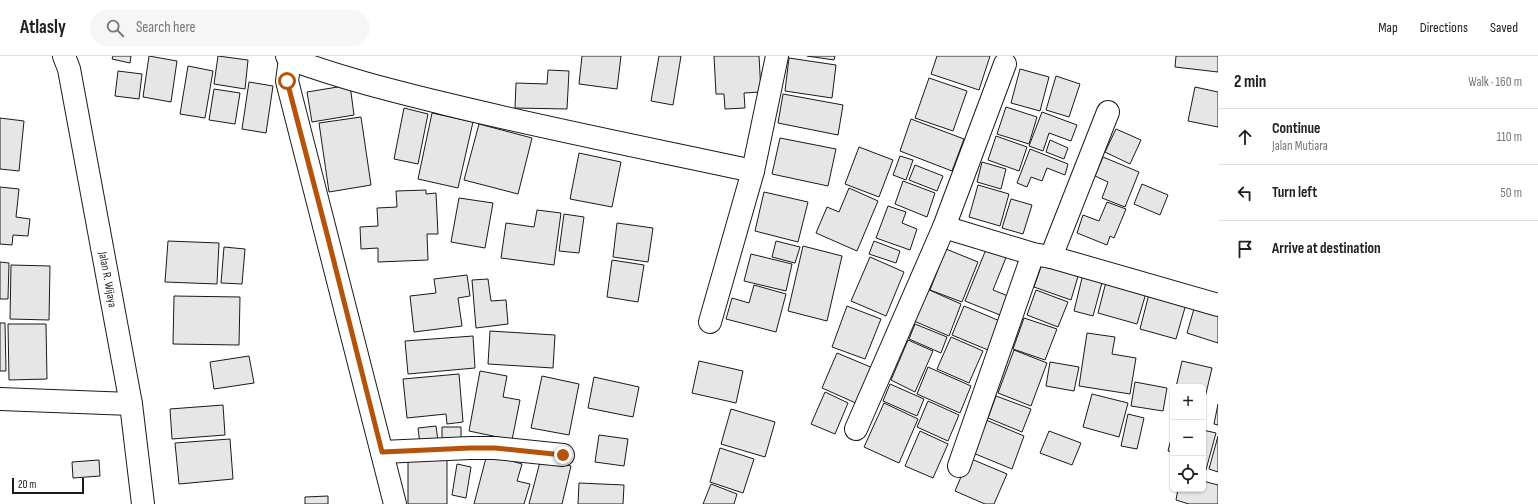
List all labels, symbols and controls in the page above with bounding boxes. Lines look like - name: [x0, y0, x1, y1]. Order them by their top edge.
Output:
- search box: [90, 10, 370, 46]
- text: Atlasly: [20, 16, 66, 39]
- icon: search: [104, 17, 126, 39]
- text: Search here: [136, 18, 196, 37]
- text: Map: [1378, 19, 1398, 36]
- text: Directions: [1420, 19, 1468, 36]
- text: Saved: [1490, 19, 1518, 36]
- route start: [278, 72, 296, 90]
- text: 2 min: [1234, 72, 1266, 92]
- text: Walk · 160 m: [1468, 74, 1522, 90]
- text: Continue: [1272, 119, 1321, 138]
- icon: ahead: [1234, 126, 1256, 148]
- text: 110 m: [1497, 129, 1522, 145]
- text: Jalan Mutiara: [1272, 138, 1328, 154]
- icon: left: [1234, 182, 1256, 204]
- text: Turn left: [1272, 183, 1317, 202]
- text: 50 m: [1501, 185, 1522, 201]
- icon: arrive: [1234, 238, 1256, 260]
- text: Arrive at destination: [1272, 239, 1381, 258]
- street label: Jalan R. Wijaya: [95, 249, 120, 309]
- map controls: [1170, 384, 1206, 492]
- button: +: [1170, 384, 1206, 420]
- button: −: [1170, 420, 1206, 456]
- route end: [554, 446, 572, 464]
- button: locate: [1170, 456, 1206, 492]
- scale bar: [12, 476, 84, 495]
- text: 20 m: [18, 478, 36, 491]

